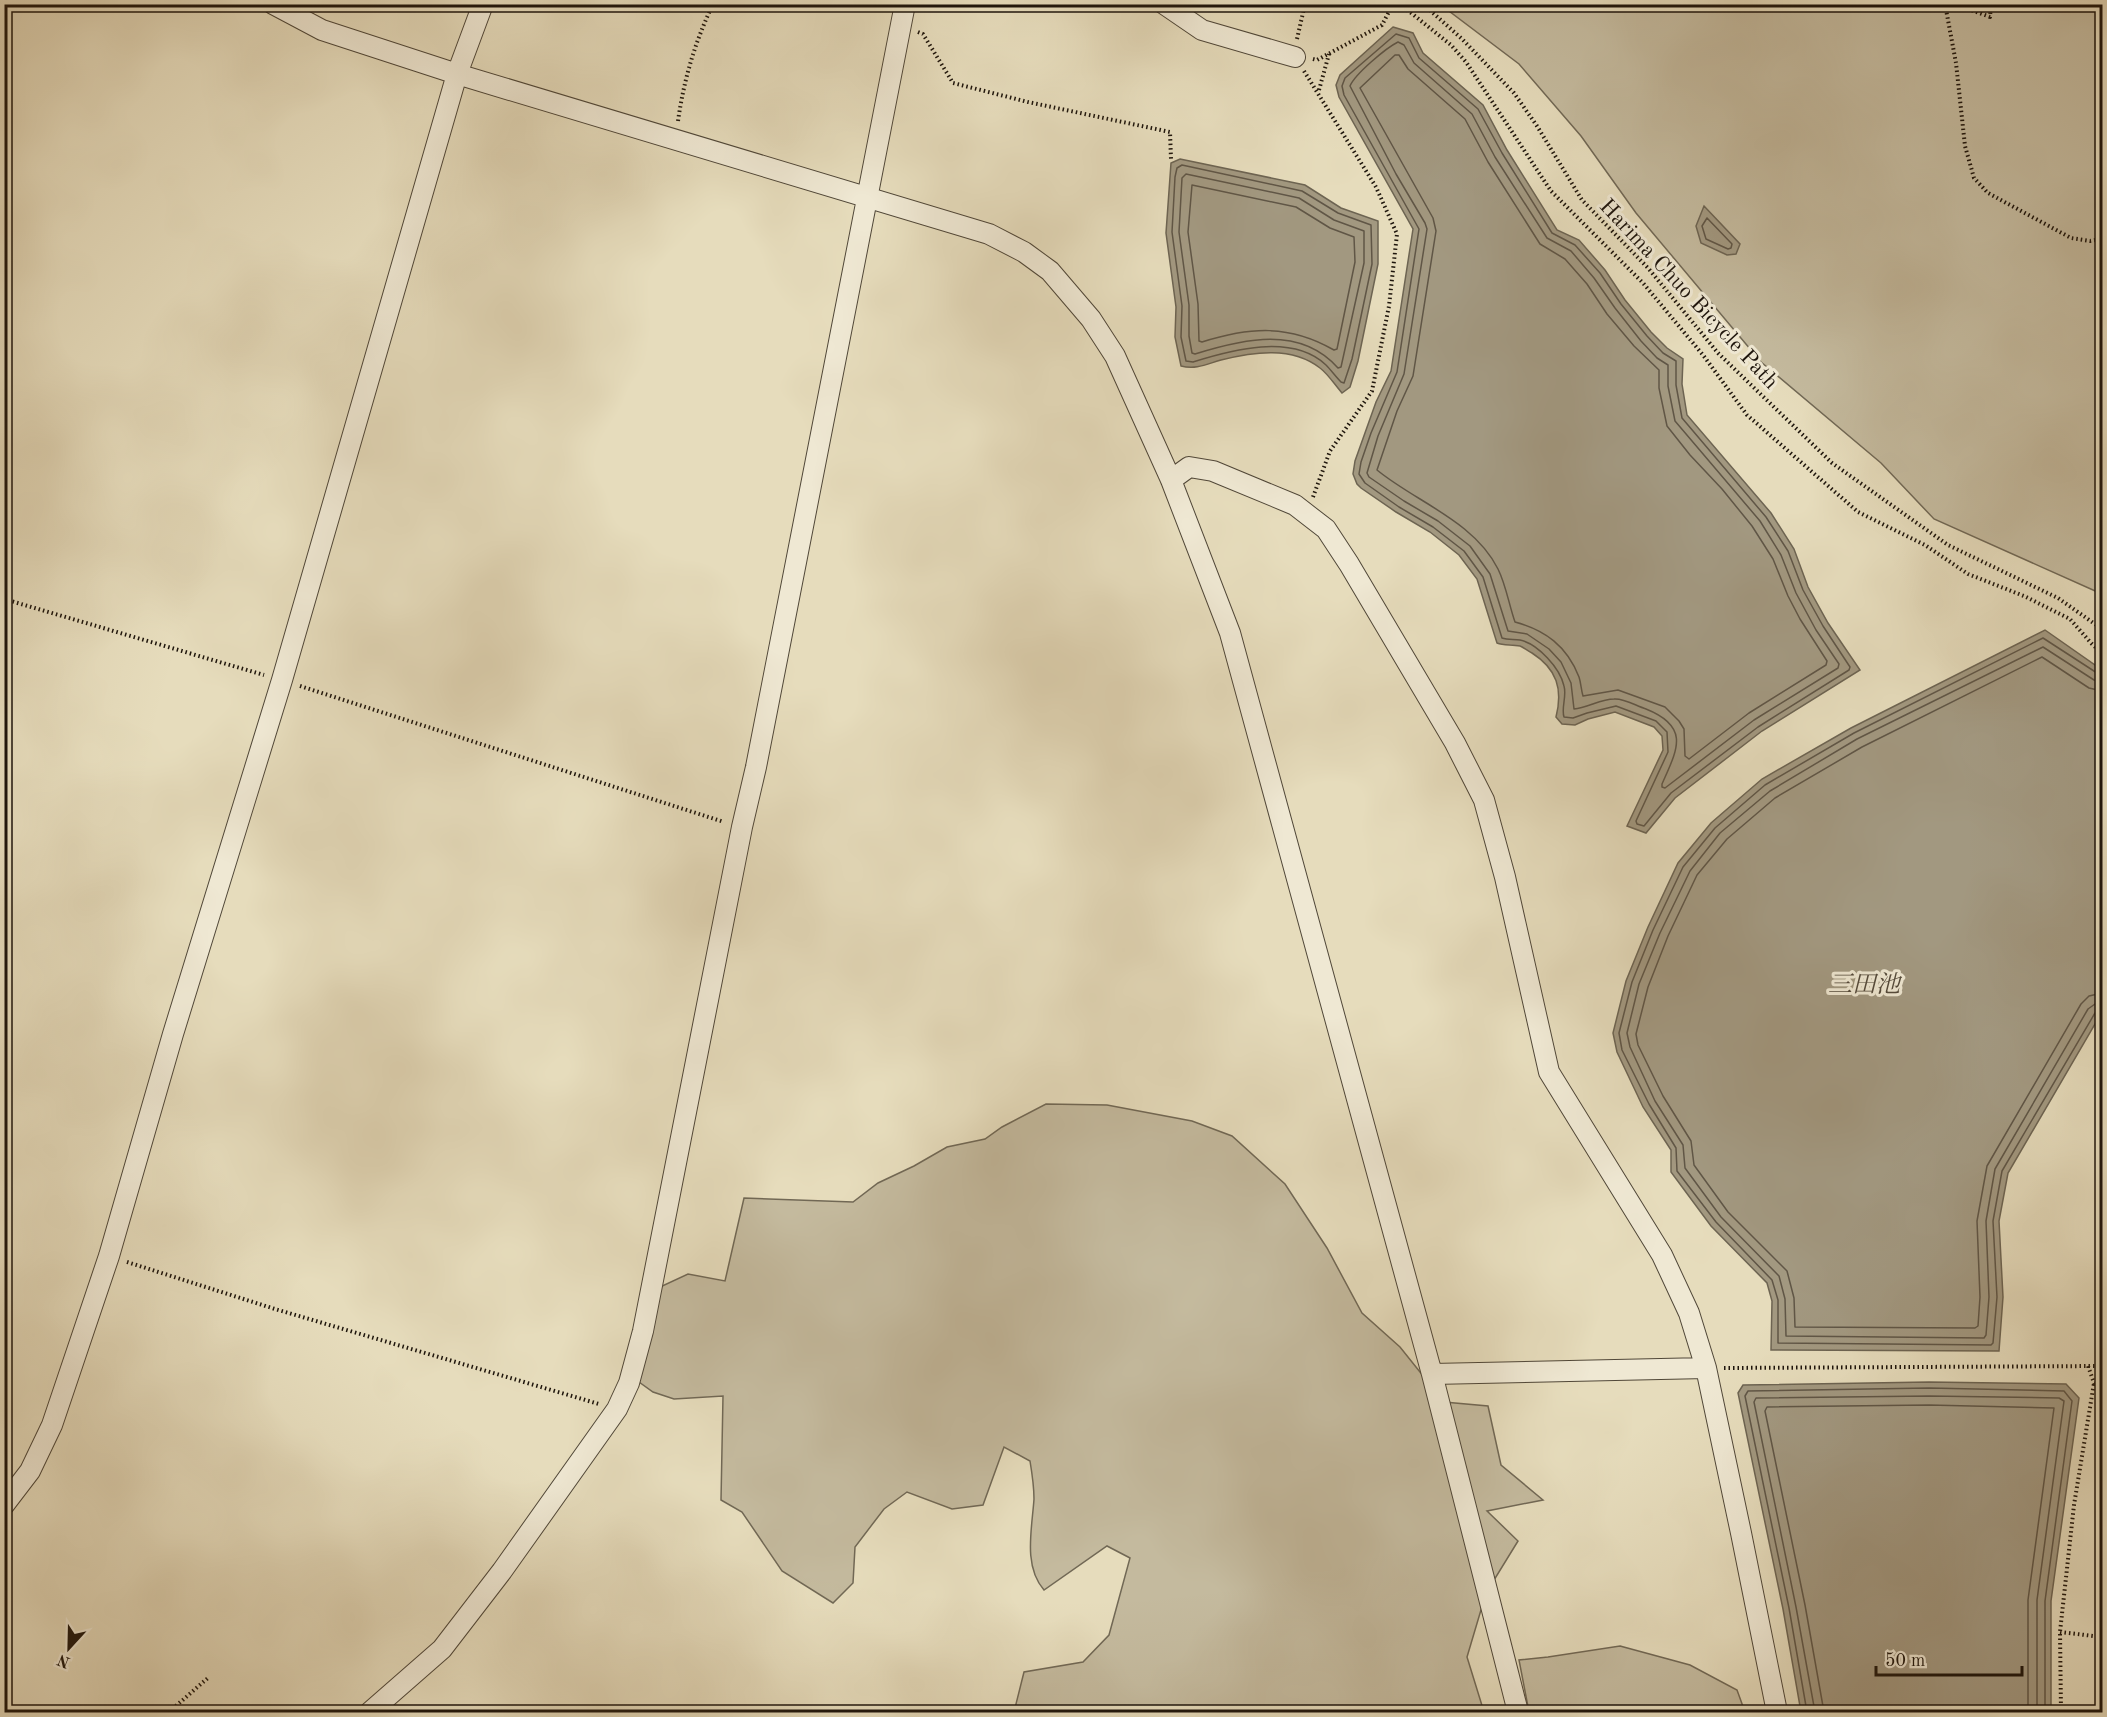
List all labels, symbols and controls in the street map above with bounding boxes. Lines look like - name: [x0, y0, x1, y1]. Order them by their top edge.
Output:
- street label: Harima Chuo Bicycle Path: [1595, 195, 1782, 394]
- water label: 三田池: [1828, 972, 1903, 998]
- north arrow: [39, 1618, 99, 1678]
- scale bar: [1876, 1639, 2022, 1677]
- text: N: [55, 1650, 73, 1670]
- text: 50 m: [1885, 1652, 1925, 1670]

